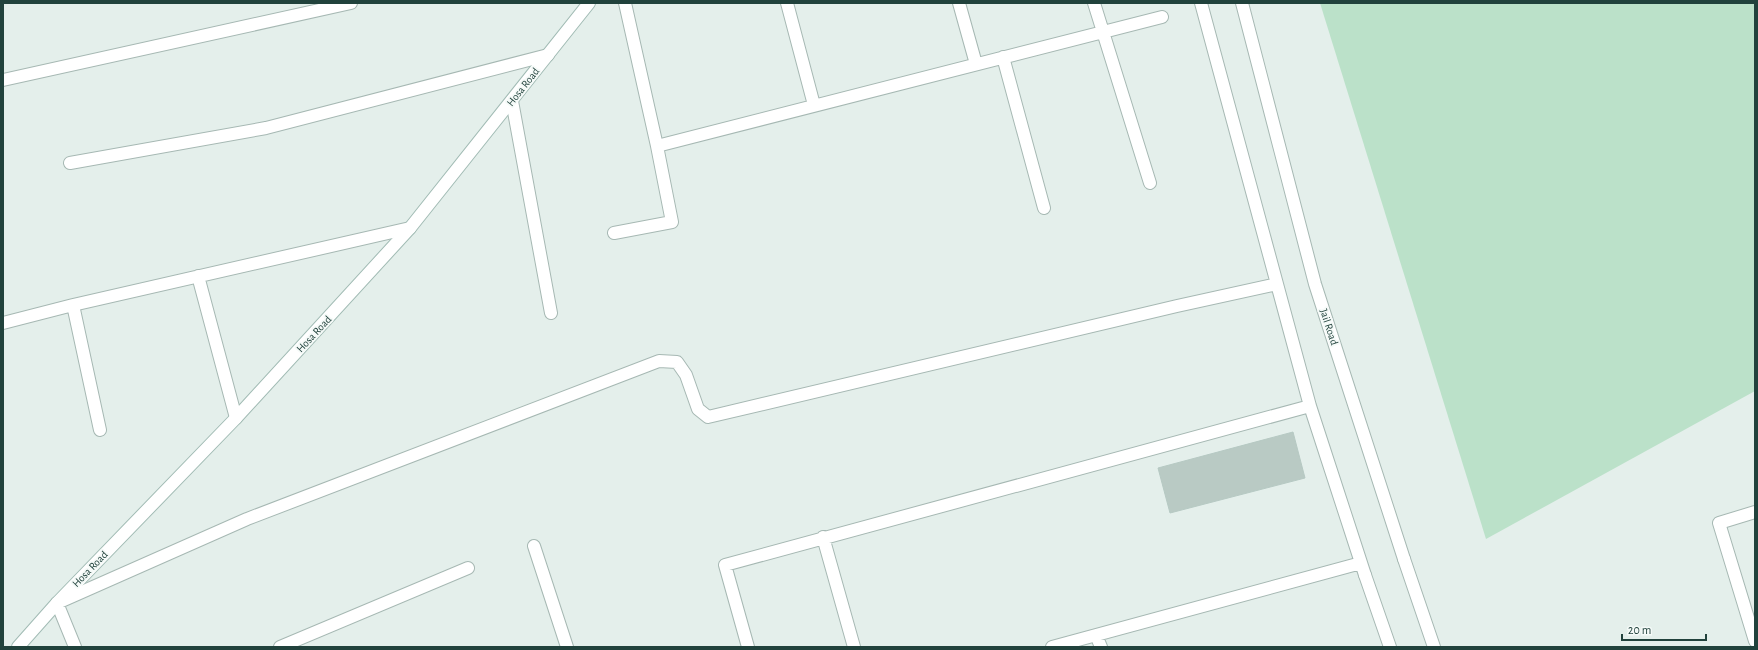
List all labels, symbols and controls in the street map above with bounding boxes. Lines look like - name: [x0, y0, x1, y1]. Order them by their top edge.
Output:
- street label: Hosa Road: [505, 65, 542, 108]
- street label: Jail Road: [1318, 308, 1340, 347]
- street label: Hosa Road: [294, 313, 334, 354]
- street label: Hosa Road: [70, 549, 110, 589]
- scale bar: [1622, 616, 1706, 642]
- text: 20 m: [1628, 624, 1651, 636]

